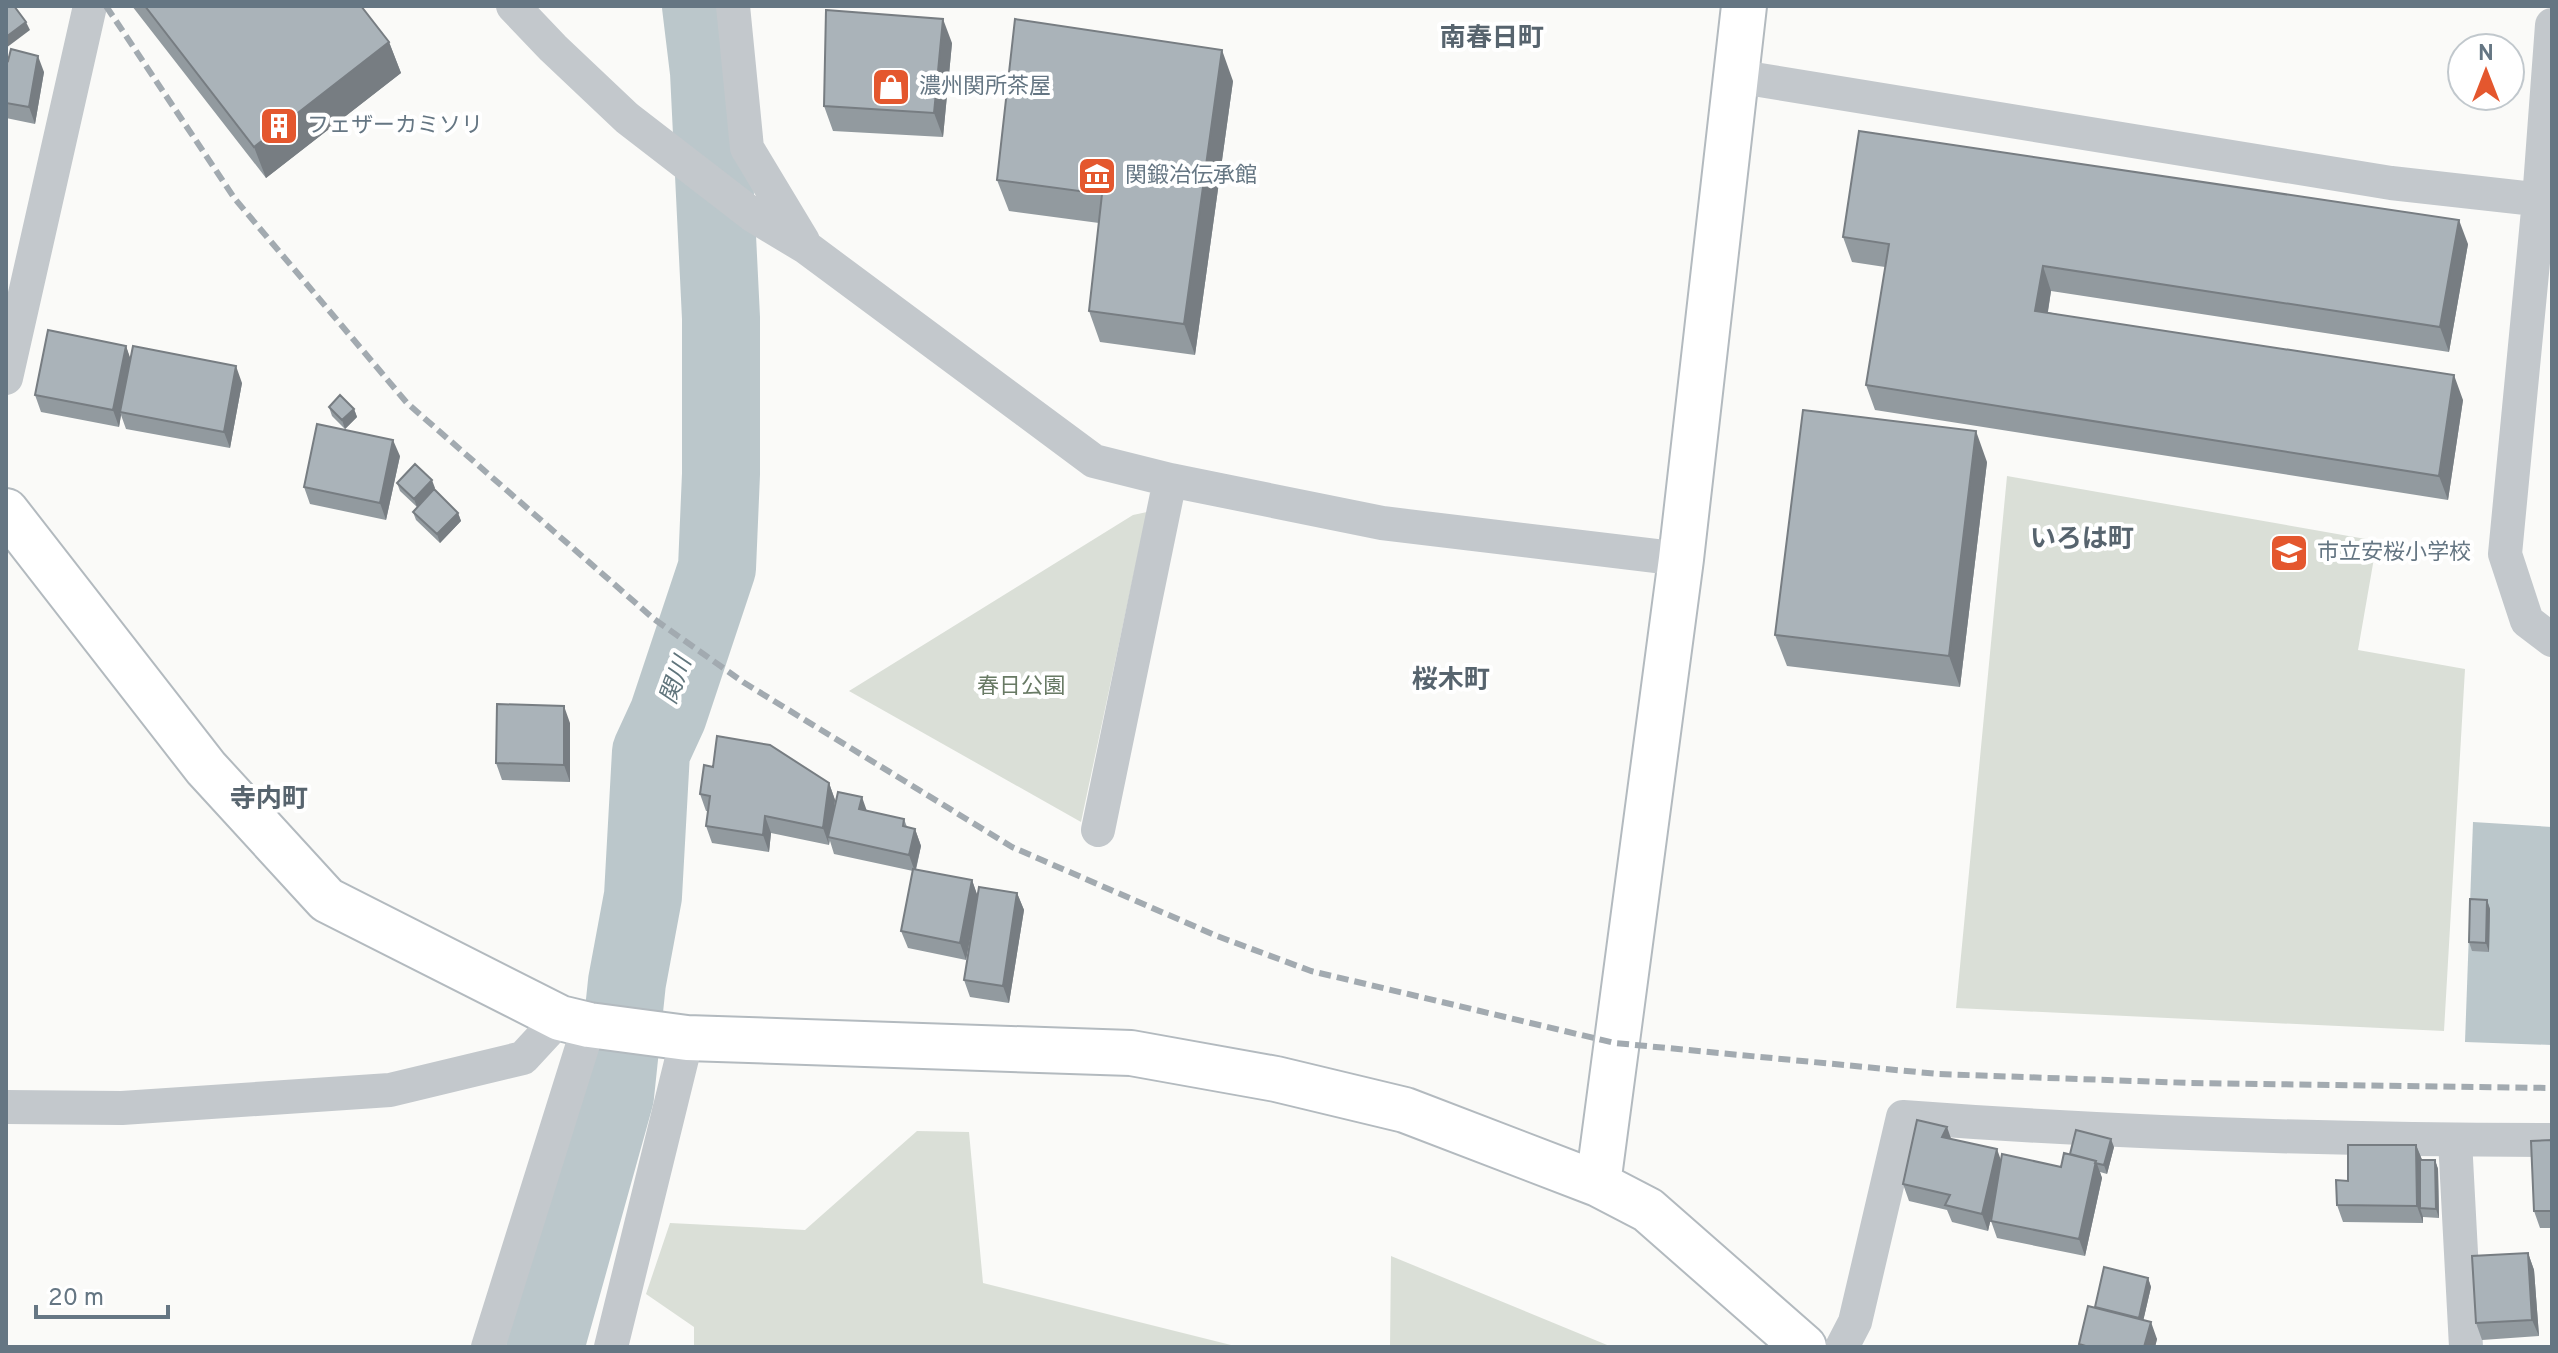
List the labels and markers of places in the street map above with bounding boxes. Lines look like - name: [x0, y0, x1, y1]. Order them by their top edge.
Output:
- shop icon: 濃州関所茶屋: [870, 66, 912, 108]
- place label: 濃州関所茶屋: [919, 74, 1051, 101]
- building icon: フェザーカミソリ: [258, 105, 300, 147]
- place label: フェザーカミソリ: [307, 113, 483, 140]
- museum icon: 関鍛冶伝承館: [1076, 155, 1118, 197]
- place label: 関鍛冶伝承館: [1125, 163, 1257, 190]
- school or university icon: 市立安桜小学校: [2268, 532, 2310, 574]
- place label: 市立安桜小学校: [2317, 540, 2471, 567]

